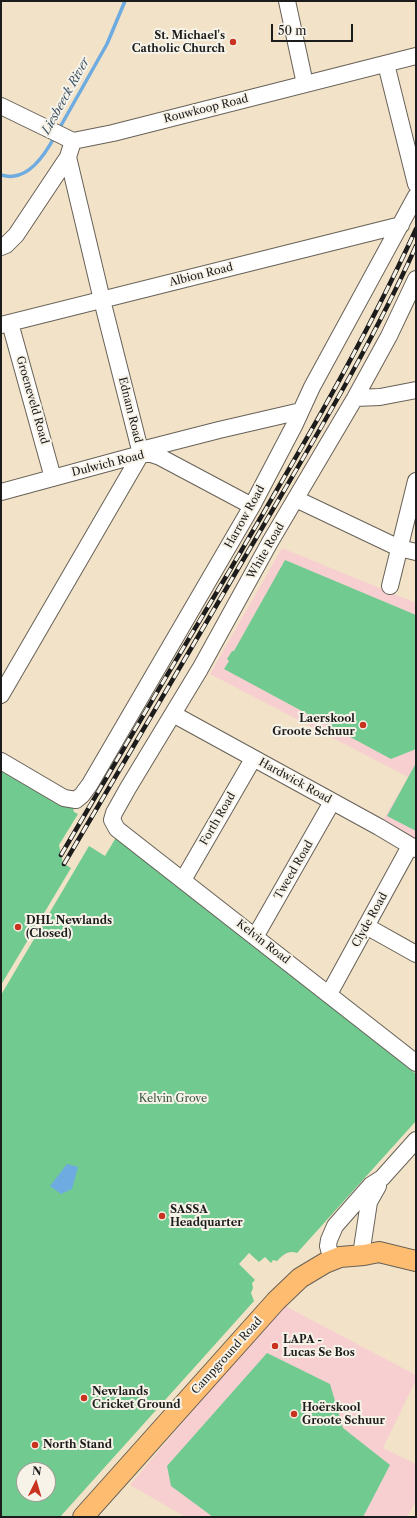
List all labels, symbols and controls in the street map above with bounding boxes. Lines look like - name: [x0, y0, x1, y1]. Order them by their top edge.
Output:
- scale bar: [273, 16, 355, 42]
- text: 50 m: [278, 23, 307, 38]
- place label: St. Michael's Catholic Church: [132, 29, 225, 55]
- marker: St. Michael's Catholic Church: [228, 37, 238, 47]
- water label: Liesbeeck River: [39, 55, 93, 137]
- street label: Rouwkoop Road: [162, 92, 250, 126]
- street label: Albion Road: [168, 261, 234, 289]
- street label: Groeneveld Road: [13, 354, 51, 446]
- street label: Ednam Road: [115, 376, 145, 444]
- street label: Dulwich Road: [70, 449, 146, 479]
- street label: Harrow Road: [222, 483, 268, 551]
- street label: White Road: [245, 521, 287, 581]
- place label: Laerskool Groote Schuur: [272, 712, 355, 738]
- marker: Laerskool Groote Schuur: [358, 720, 368, 730]
- street label: Hardwick Road: [256, 756, 334, 806]
- street label: Forth Road: [198, 790, 238, 848]
- street label: Tweed Road: [272, 838, 316, 902]
- street label: Clyde Road: [350, 890, 390, 950]
- place label: DHL Newlands (Closed): [26, 914, 112, 940]
- street label: Kelvin Road: [234, 917, 292, 967]
- marker: DHL Newlands (Closed): [13, 922, 23, 932]
- park label: Kelvin Grove: [139, 1092, 207, 1106]
- place label: SASSA Headquarter: [170, 1203, 243, 1229]
- marker: SASSA Headquarter: [157, 1211, 167, 1221]
- street label: Campground Road: [189, 1315, 265, 1397]
- place label: LAPA - Lucas Se Bos: [283, 1333, 355, 1359]
- marker: LAPA - Lucas Se Bos: [270, 1341, 280, 1351]
- place label: Newlands Cricket Ground: [92, 1385, 181, 1411]
- marker: Newlands Cricket Ground: [79, 1393, 89, 1403]
- place label: Hoërskool Groote Schuur: [302, 1401, 385, 1427]
- marker: Hoërskool Groote Schuur: [289, 1409, 299, 1419]
- place label: North Stand: [43, 1438, 112, 1452]
- marker: North Stand: [30, 1440, 40, 1450]
- north arrow: [16, 1462, 56, 1502]
- text: N: [32, 1464, 42, 1478]

